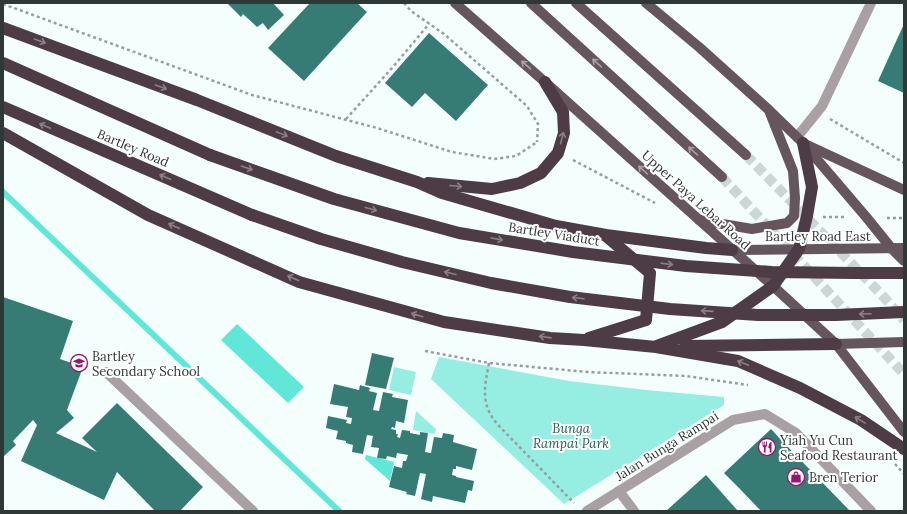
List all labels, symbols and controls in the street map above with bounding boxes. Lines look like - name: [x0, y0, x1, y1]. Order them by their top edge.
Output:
- one-way arrow: [33, 38, 45, 46]
- one-way arrow: [592, 58, 602, 68]
- one-way arrow: [521, 60, 531, 70]
- one-way arrow: [155, 83, 167, 91]
- one-way arrow: [40, 122, 52, 129]
- street label: Bartley Road: [94, 125, 172, 171]
- one-way arrow: [276, 131, 288, 139]
- one-way arrow: [559, 132, 566, 145]
- one-way arrow: [688, 146, 698, 155]
- street label: Upper Paya Lebar Road: [638, 147, 754, 254]
- one-way arrow: [241, 165, 254, 172]
- one-way arrow: [638, 166, 649, 175]
- one-way arrow: [159, 173, 171, 181]
- one-way arrow: [449, 182, 462, 190]
- one-way arrow: [364, 206, 377, 213]
- street label: Bartley Viaduct: [507, 218, 601, 250]
- one-way arrow: [168, 222, 180, 229]
- street label: Bartley Road East: [765, 228, 871, 245]
- one-way arrow: [490, 235, 503, 243]
- one-way arrow: [660, 260, 673, 268]
- one-way arrow: [444, 269, 457, 277]
- one-way arrow: [287, 274, 299, 282]
- one-way arrow: [572, 294, 585, 302]
- one-way arrow: [701, 308, 714, 315]
- one-way arrow: [859, 310, 872, 318]
- one-way arrow: [411, 311, 424, 318]
- one-way arrow: [539, 333, 552, 341]
- place label: Bartley Secondary School: [92, 348, 201, 380]
- school or university icon: Bartley Secondary School: [69, 353, 89, 373]
- one-way arrow: [738, 359, 750, 366]
- street label: Jalan Bunga Rampai: [611, 407, 722, 485]
- one-way arrow: [854, 416, 866, 424]
- park label: Bunga Rampai Park: [533, 420, 609, 452]
- place label: Yiah Yu Cun Seafood Restaurant: [779, 432, 897, 464]
- restaurant icon: Yiah Yu Cun Seafood Restaurant: [757, 437, 777, 457]
- shop icon: Bren Terior: [786, 467, 806, 487]
- place label: Bren Terior: [809, 469, 878, 486]

